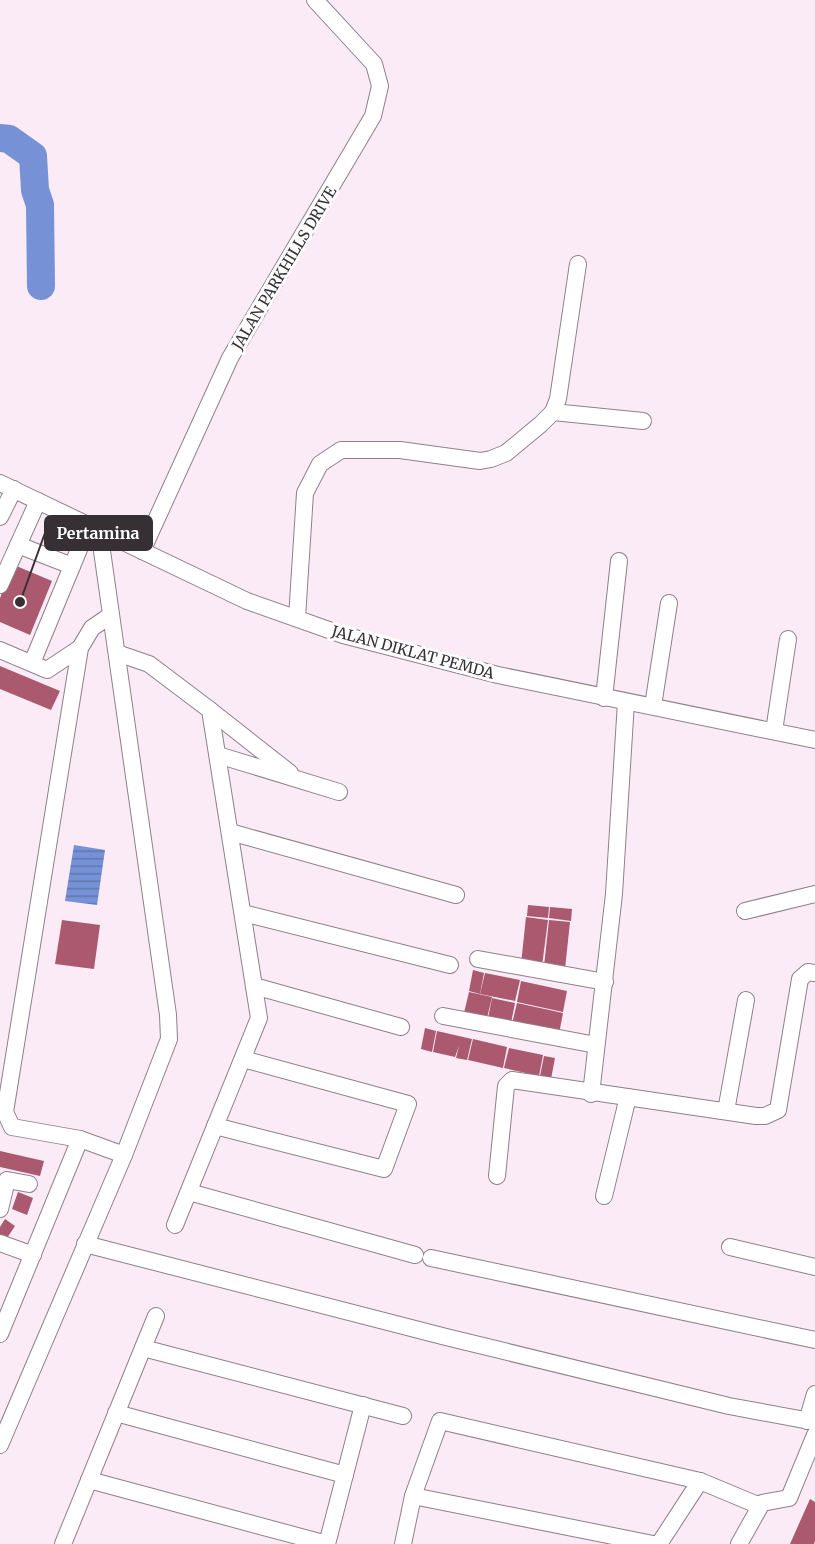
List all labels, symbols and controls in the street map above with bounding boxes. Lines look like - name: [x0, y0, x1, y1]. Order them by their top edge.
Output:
- street label: JALAN PARKHILLS DRIVE: [227, 183, 341, 354]
- callout: Pertamina: [45, 516, 152, 550]
- text: Pertamina: [56, 523, 140, 543]
- street label: JALAN DIKLAT PEMDA: [329, 621, 497, 683]

